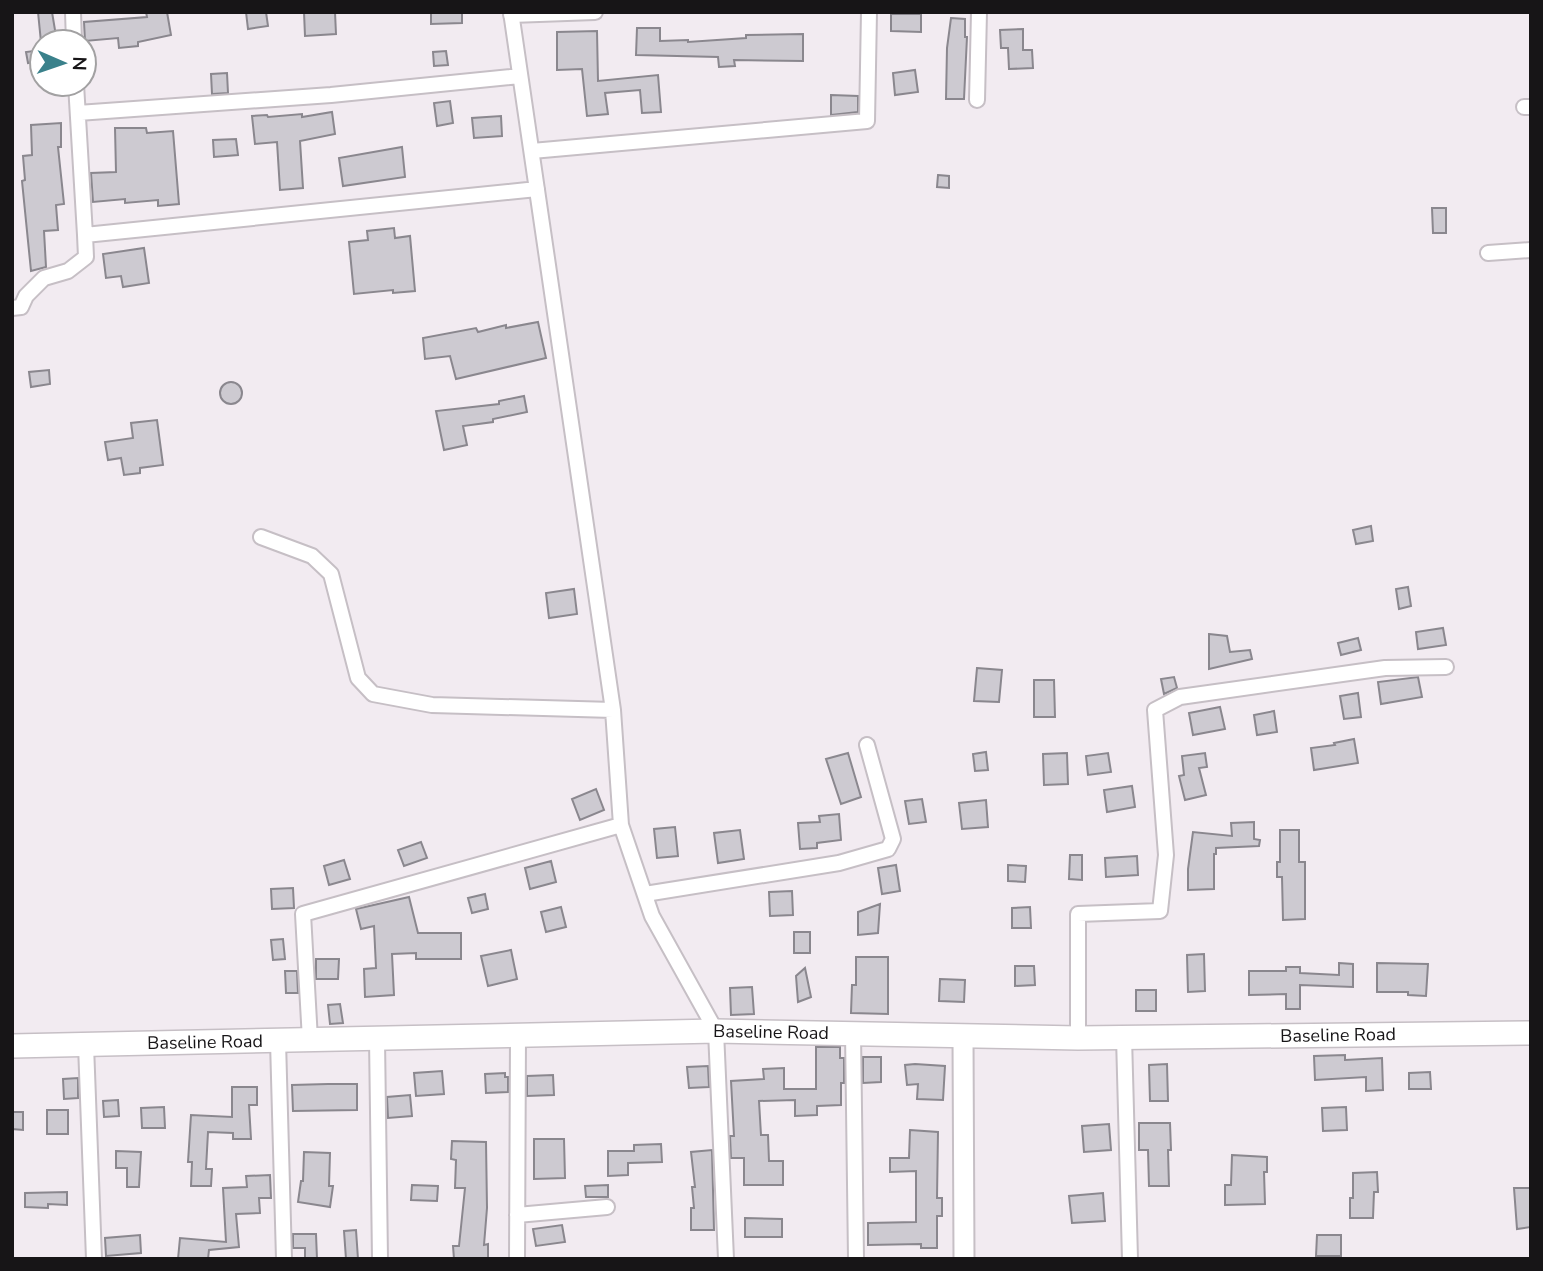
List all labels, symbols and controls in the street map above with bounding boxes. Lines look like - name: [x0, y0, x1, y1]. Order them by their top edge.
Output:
- north arrow: [28, 28, 98, 98]
- text: N: [66, 56, 92, 71]
- street label: Baseline Road: [713, 1019, 829, 1045]
- street label: Baseline Road: [1280, 1022, 1396, 1048]
- street label: Baseline Road: [147, 1029, 263, 1055]

